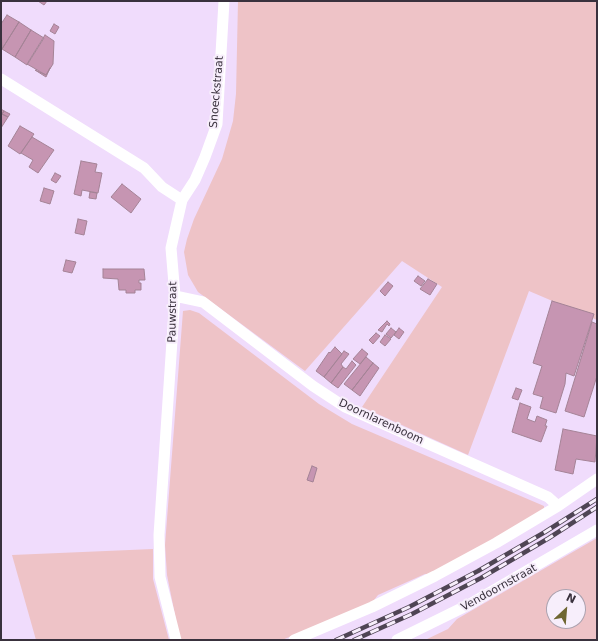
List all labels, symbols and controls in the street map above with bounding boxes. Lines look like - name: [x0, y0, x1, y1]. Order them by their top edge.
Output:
- street label: Snoeckstraat: [207, 55, 227, 129]
- street label: Pauwstraat: [166, 281, 180, 343]
- street label: Doornlarenboom: [336, 397, 426, 447]
- street label: Vendoornstraat: [459, 562, 539, 614]
- north arrow: [546, 589, 586, 629]
- text: N: [564, 591, 578, 607]

